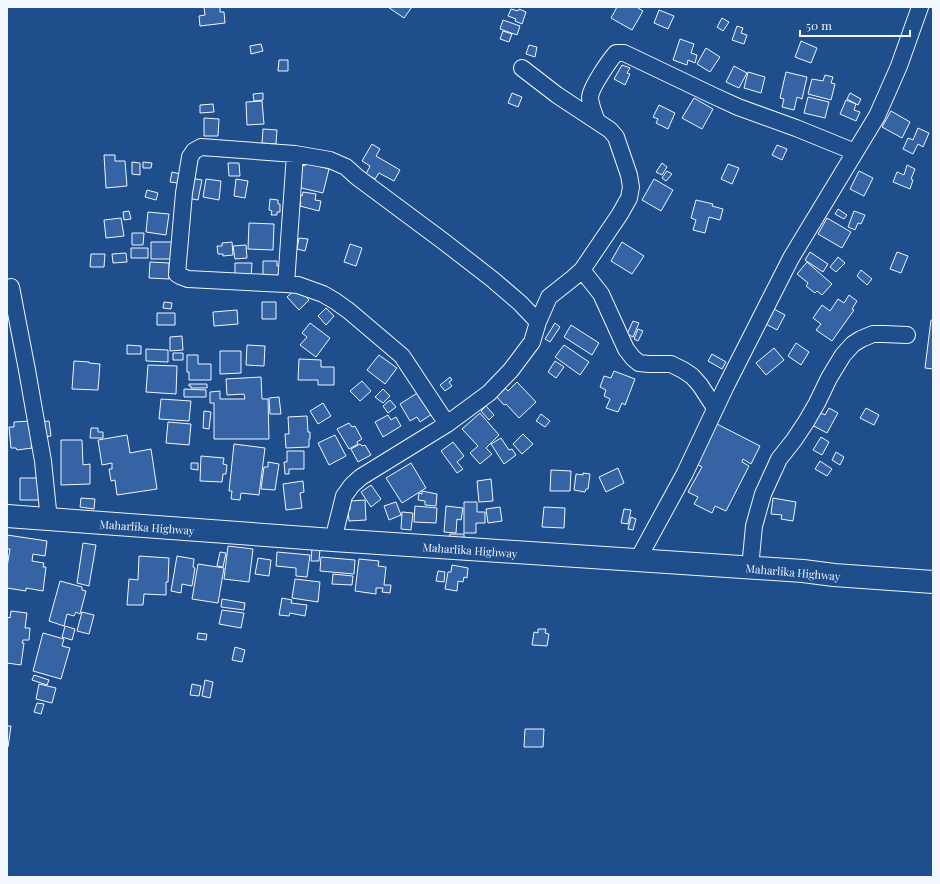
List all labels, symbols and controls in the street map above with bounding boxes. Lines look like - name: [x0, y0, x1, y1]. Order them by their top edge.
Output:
- scale bar: [800, 12, 910, 38]
- text: 50 m: [806, 17, 832, 33]
- street label: Maharlika Highway: [99, 516, 195, 538]
- street label: Maharlika Highway: [422, 539, 518, 561]
- street label: Maharlika Highway: [745, 560, 841, 584]

